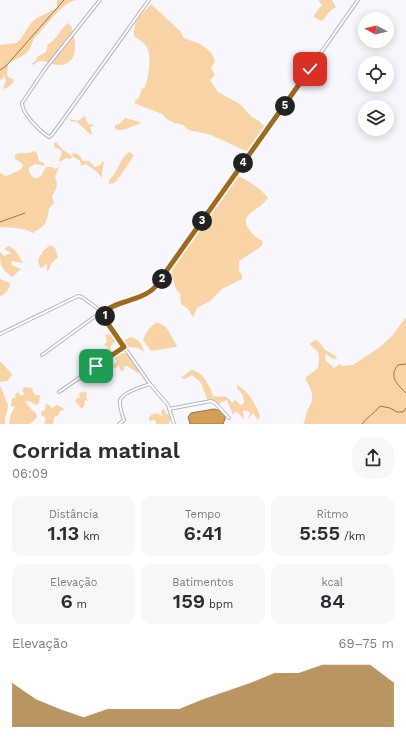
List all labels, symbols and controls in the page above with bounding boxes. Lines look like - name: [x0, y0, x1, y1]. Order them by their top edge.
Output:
- north arrow: [358, 12, 394, 48]
- map controls: [358, 12, 394, 136]
- pin: [293, 52, 327, 86]
- button: locate: [358, 56, 394, 92]
- icon: check: [299, 58, 321, 80]
- pin: 5: [275, 96, 295, 116]
- text: 5: [282, 99, 288, 112]
- button: layers: [358, 100, 394, 136]
- pin: 4: [233, 153, 253, 173]
- text: 4: [239, 156, 247, 169]
- pin: 3: [192, 211, 212, 231]
- text: 3: [199, 214, 205, 227]
- pin: 2: [152, 269, 172, 289]
- text: 2: [159, 272, 165, 285]
- pin: 1: [95, 306, 115, 326]
- text: 1: [103, 309, 107, 322]
- pin: [79, 349, 113, 383]
- icon: arrive: [85, 355, 107, 377]
- button: share: [352, 437, 394, 479]
- text: Corrida matinal: [12, 438, 180, 463]
- text: 06:09: [12, 466, 48, 481]
- text: Distância: [49, 508, 98, 521]
- text: Tempo: [185, 508, 221, 521]
- text: Ritmo: [316, 508, 348, 521]
- text: 1.13: [47, 521, 79, 545]
- text: 6:41: [184, 521, 222, 545]
- text: 5:55: [299, 521, 340, 545]
- text: km: [79, 530, 100, 543]
- text: /km: [340, 530, 365, 543]
- text: Elevação: [50, 576, 97, 589]
- text: Batimentos: [172, 576, 234, 589]
- text: kcal: [321, 576, 343, 589]
- text: 6: [60, 589, 73, 613]
- text: 159: [173, 589, 205, 613]
- text: 84: [320, 589, 345, 613]
- text: m: [73, 598, 87, 611]
- text: bpm: [205, 598, 233, 611]
- text: Elevação: [12, 636, 68, 651]
- text: 69–75 m: [339, 636, 394, 651]

